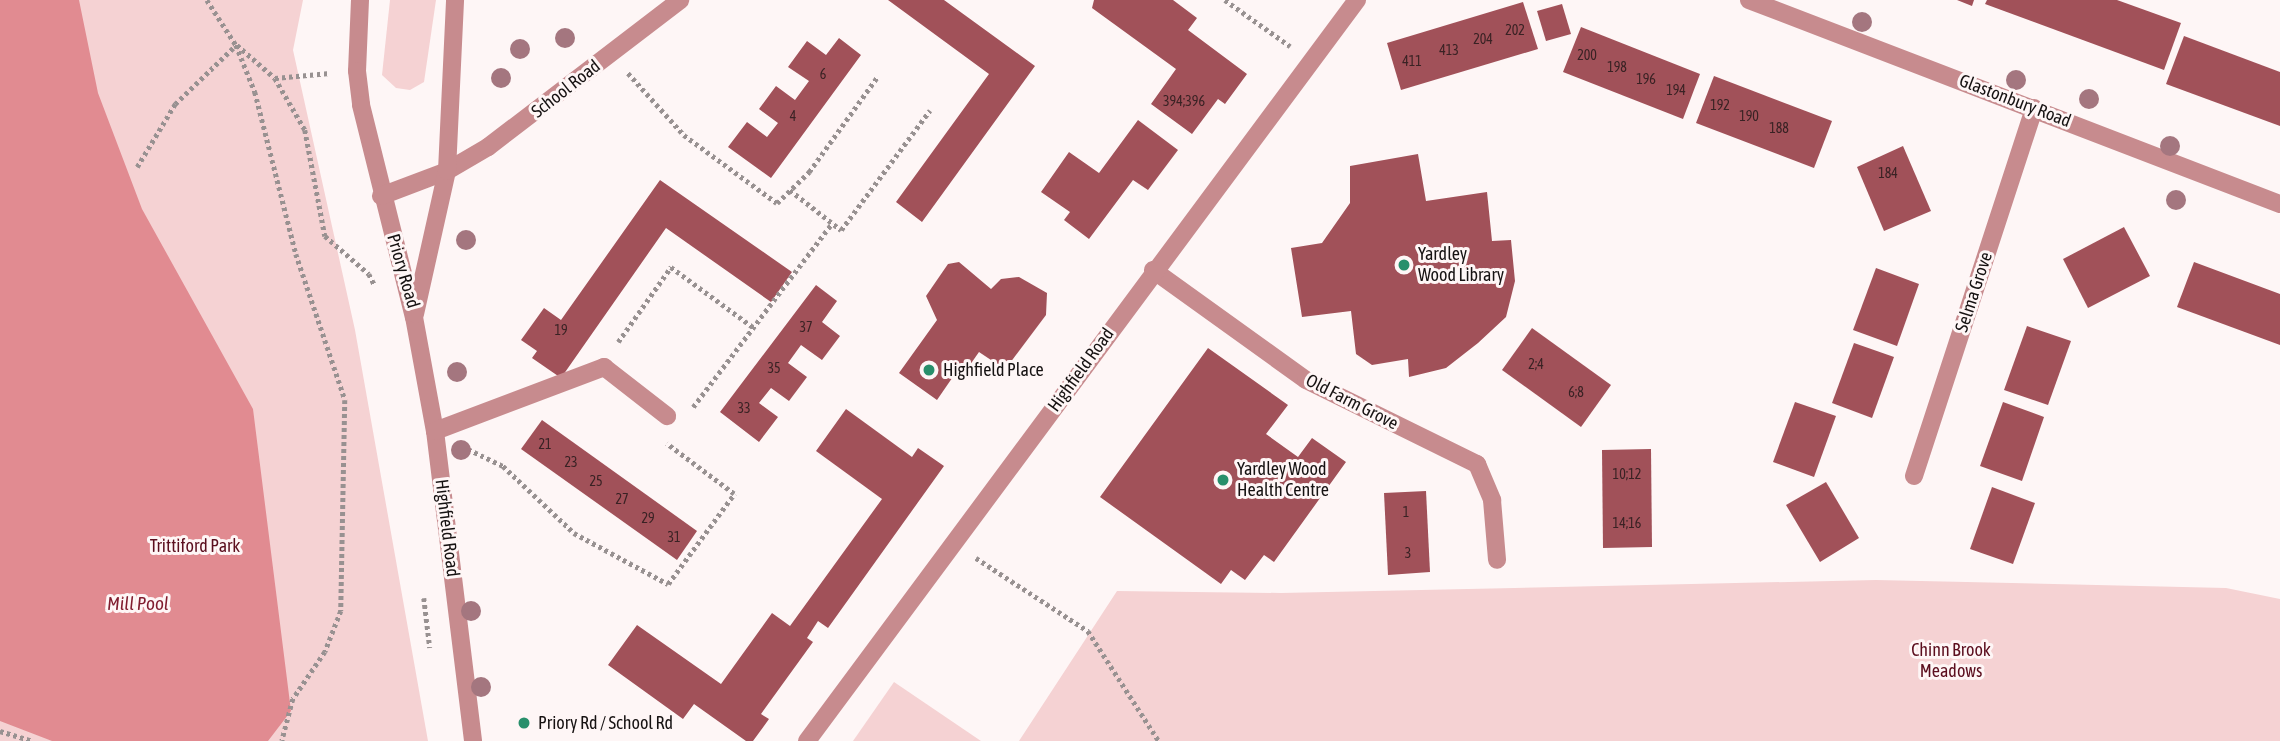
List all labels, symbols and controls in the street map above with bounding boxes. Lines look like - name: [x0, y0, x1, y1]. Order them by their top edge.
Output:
- house number: 202: [1505, 22, 1525, 38]
- house number: 204: [1473, 31, 1493, 47]
- house number: 413: [1439, 42, 1459, 58]
- house number: 200: [1577, 47, 1597, 63]
- house number: 411: [1402, 53, 1422, 69]
- street label: School Road: [527, 55, 605, 123]
- house number: 198: [1607, 59, 1627, 75]
- house number: 6: [820, 66, 826, 82]
- street label: Glastonbury Road: [1956, 70, 2074, 132]
- house number: 196: [1636, 71, 1656, 87]
- house number: 194: [1666, 82, 1686, 98]
- house number: 394;396: [1163, 93, 1205, 109]
- house number: 192: [1710, 97, 1730, 113]
- house number: 4: [790, 108, 796, 124]
- house number: 190: [1739, 108, 1759, 124]
- house number: 188: [1769, 120, 1789, 136]
- house number: 184: [1878, 165, 1898, 181]
- street label: Priory Road: [382, 231, 424, 311]
- place label: Yardley Wood Library: [1418, 244, 1504, 286]
- street label: Selma Grove: [1951, 249, 1997, 335]
- marker: Yardley Wood Library: [1396, 257, 1412, 273]
- house number: 37: [799, 319, 813, 335]
- house number: 19: [554, 322, 568, 338]
- street label: Highfield Road: [1043, 324, 1119, 416]
- house number: 2;4: [1528, 356, 1544, 372]
- place label: Highfield Place: [943, 359, 1044, 381]
- house number: 35: [767, 360, 781, 376]
- marker: Highfield Place: [921, 362, 937, 378]
- street label: Old Farm Grove: [1302, 370, 1402, 434]
- house number: 6;8: [1568, 384, 1584, 400]
- house number: 33: [737, 400, 751, 416]
- house number: 21: [538, 436, 552, 452]
- house number: 23: [564, 454, 578, 470]
- place label: Yardley Wood Health Centre: [1237, 459, 1329, 502]
- house number: 10;12: [1613, 466, 1641, 482]
- marker: Yardley Wood Health Centre: [1215, 472, 1231, 488]
- house number: 25: [589, 473, 603, 489]
- street label: Highfield Road: [430, 478, 464, 578]
- house number: 27: [615, 491, 629, 507]
- house number: 1: [1403, 504, 1409, 520]
- house number: 29: [641, 510, 655, 526]
- house number: 14;16: [1613, 515, 1641, 531]
- house number: 31: [667, 529, 681, 545]
- park label: Trittiford Park: [150, 535, 240, 557]
- house number: 3: [1405, 545, 1411, 561]
- water label: Mill Pool: [107, 593, 169, 615]
- park label: Chinn Brook Meadows: [1911, 640, 1991, 682]
- place label: Priory Rd / School Rd: [538, 712, 673, 734]
- marker: Priory Rd / School Rd: [516, 715, 532, 731]

